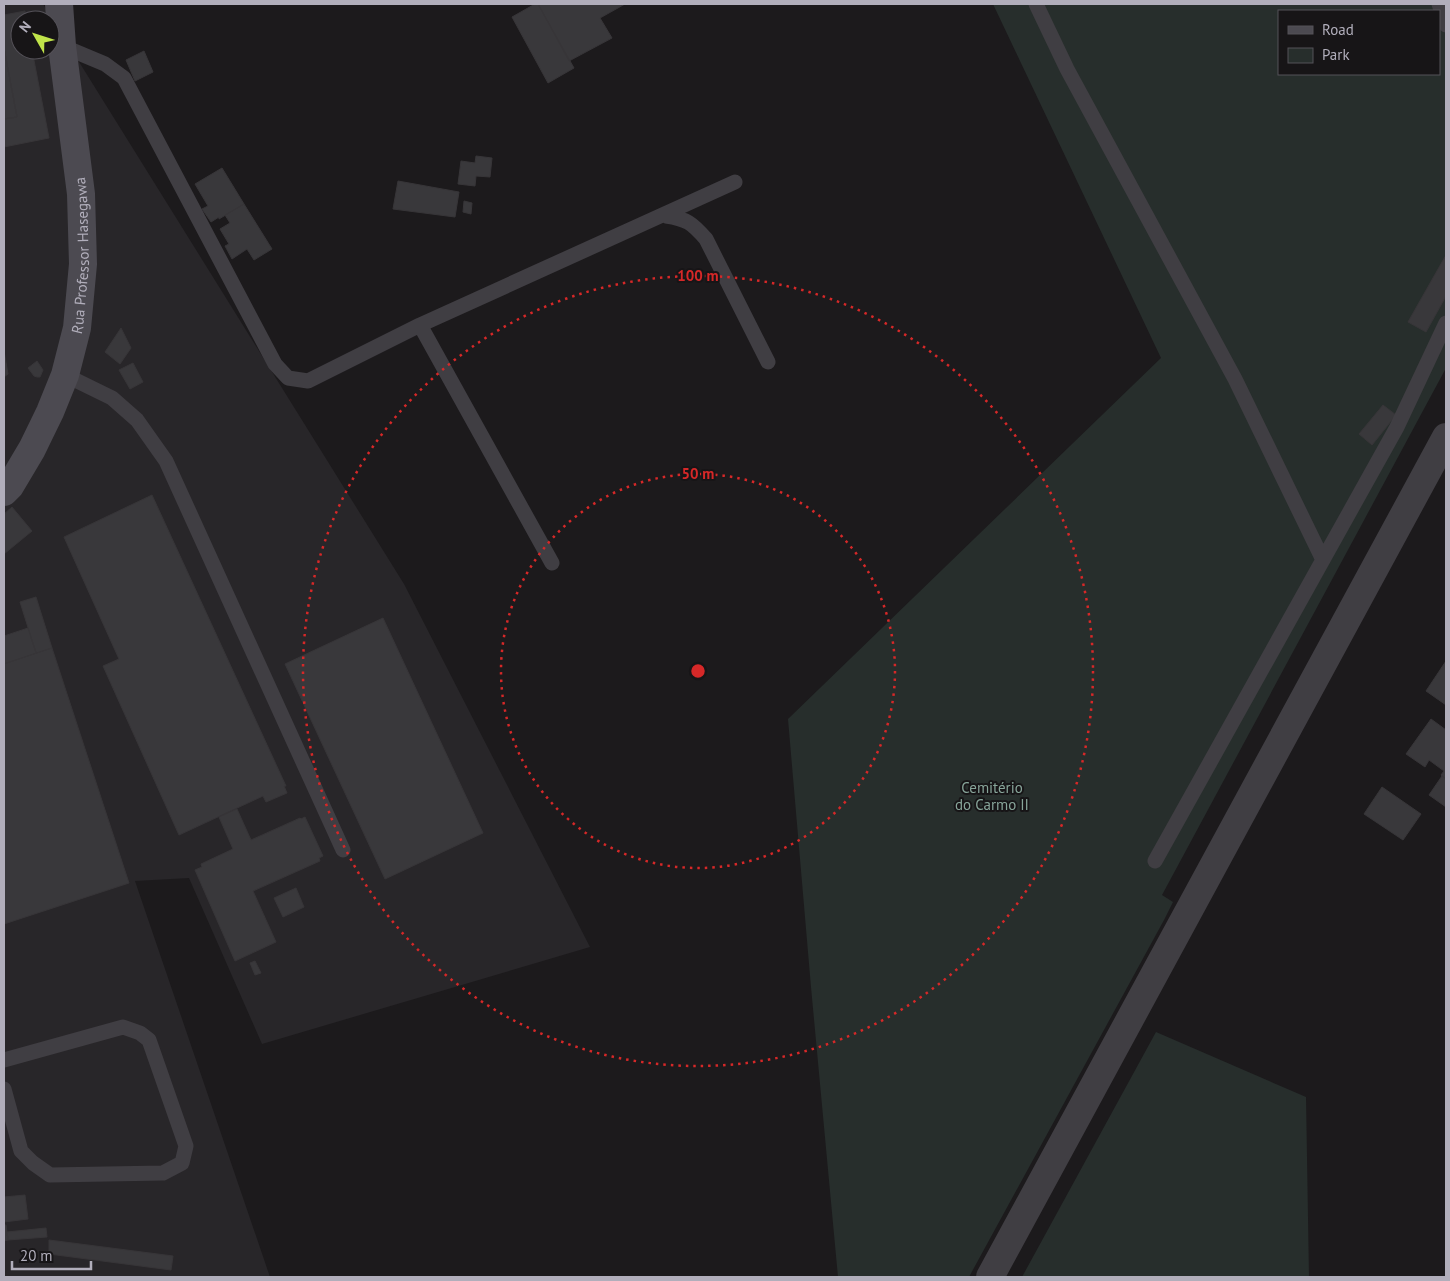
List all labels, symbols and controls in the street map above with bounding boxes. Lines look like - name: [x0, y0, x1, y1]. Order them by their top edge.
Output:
- north arrow: [10, 10, 60, 60]
- legend: [1278, 10, 1440, 75]
- text: N: [15, 18, 35, 36]
- text: Road: [1322, 20, 1354, 39]
- text: Park: [1322, 45, 1350, 64]
- street label: Rua Professor Hasegawa: [66, 176, 93, 336]
- text: 100 m: [677, 266, 719, 285]
- text: 50 m: [682, 464, 714, 483]
- centre of rings: [689, 662, 707, 680]
- park label: Cemitério do Carmo II: [955, 778, 1029, 814]
- scale bar: [12, 1238, 91, 1270]
- text: 20 m: [20, 1246, 53, 1265]

